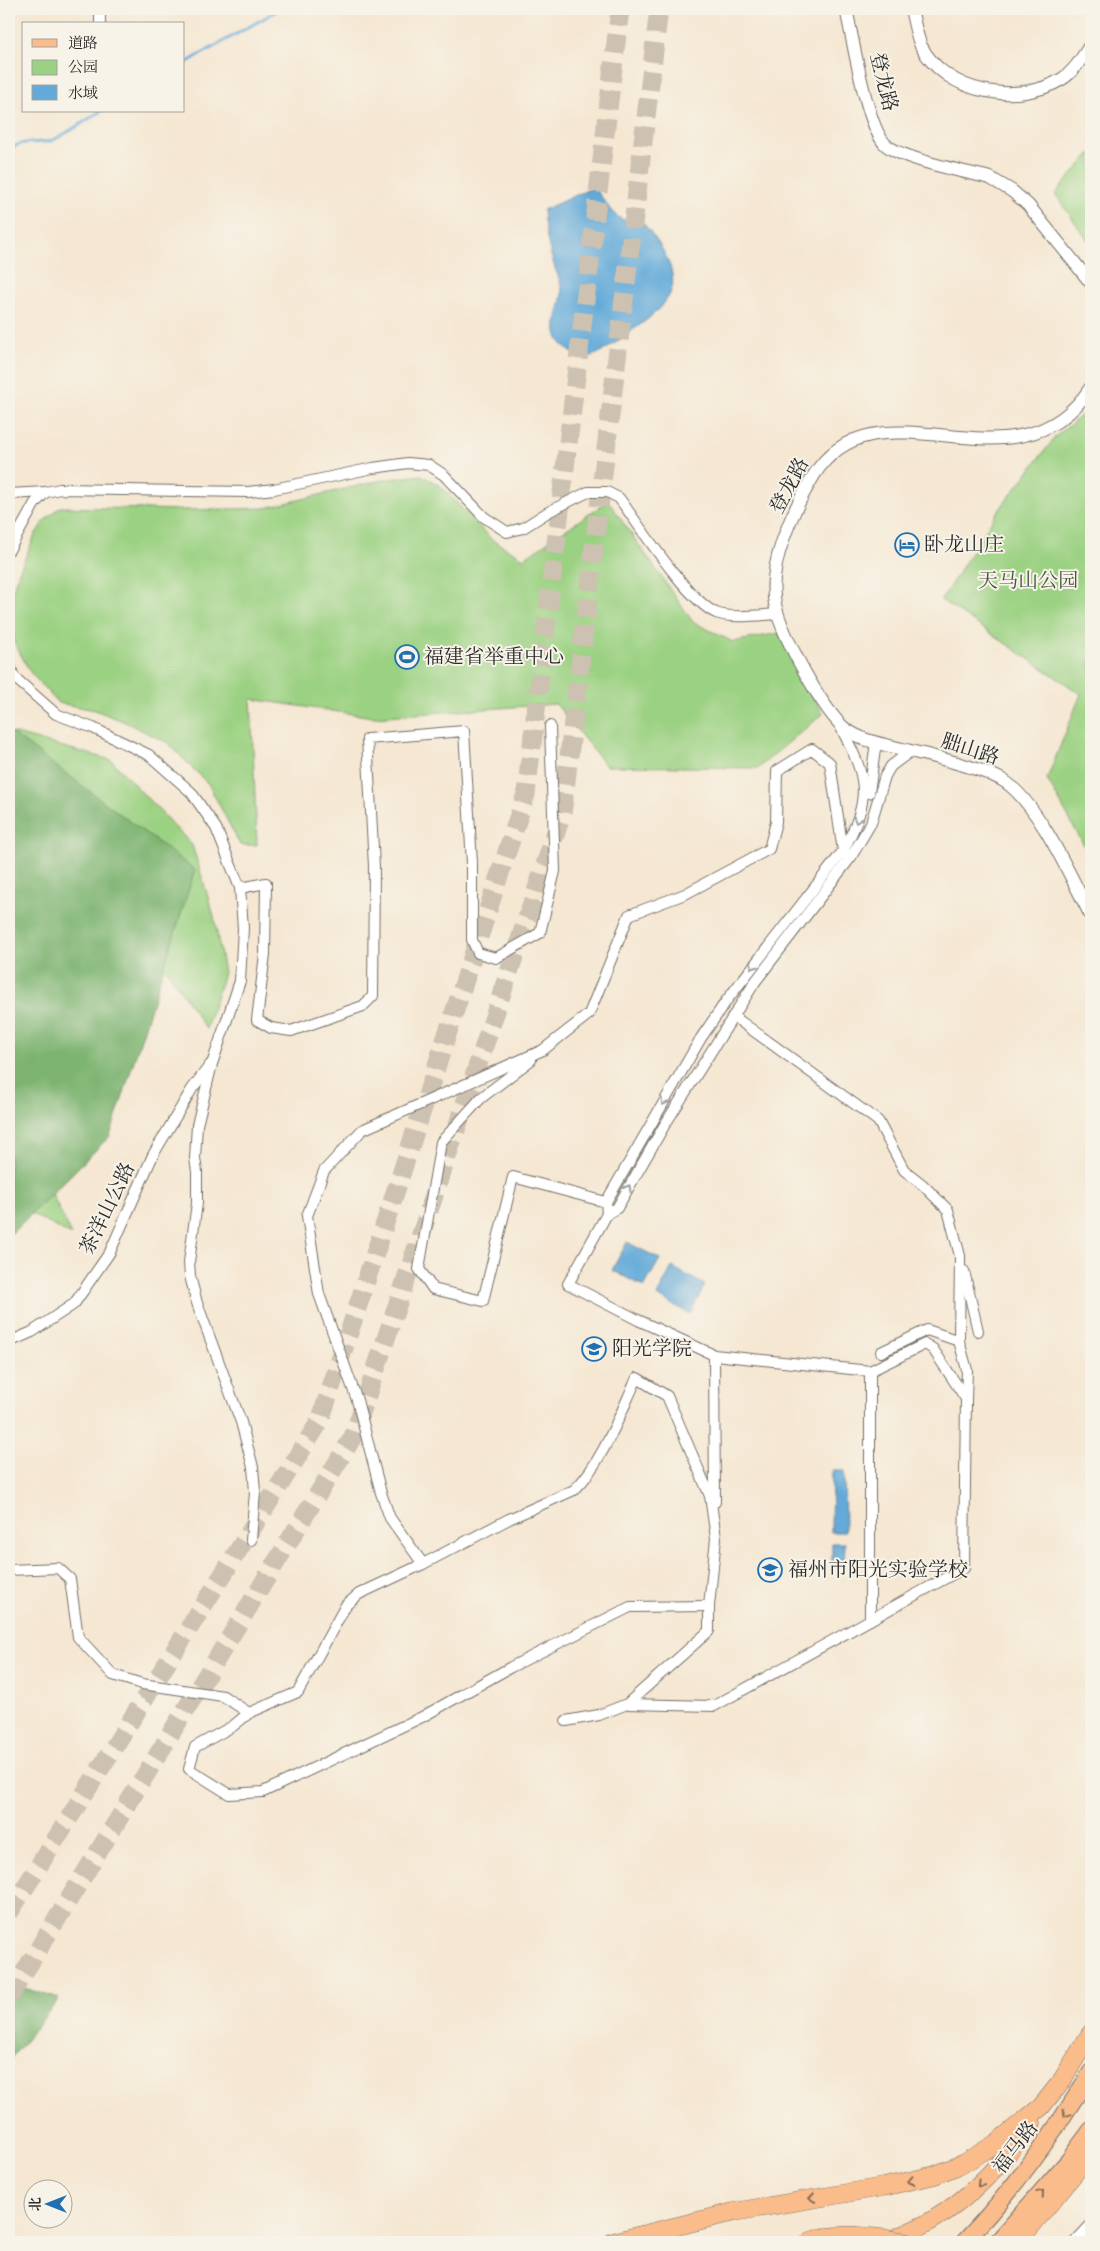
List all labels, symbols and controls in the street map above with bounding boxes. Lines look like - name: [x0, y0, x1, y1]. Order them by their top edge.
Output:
- legend: [22, 22, 185, 112]
- text: 道路: [68, 34, 98, 53]
- street label: 登龙路: [864, 50, 902, 114]
- text: 公园: [68, 58, 98, 77]
- text: 水域: [68, 84, 98, 103]
- street label: 登龙路: [765, 454, 815, 518]
- hotel icon: 卧龙山庄: [894, 532, 920, 558]
- place label: 卧龙山庄: [924, 533, 1004, 558]
- park label: 天马山公园: [978, 569, 1078, 594]
- sports icon: 福建省举重中心: [394, 644, 420, 670]
- place label: 福建省举重中心: [424, 645, 564, 670]
- street label: 胐山路: [938, 729, 1002, 771]
- one-way arrow: [852, 815, 862, 824]
- one-way arrow: [750, 960, 758, 969]
- one-way arrow: [660, 1097, 670, 1106]
- street label: 茶洋山公路: [75, 1159, 141, 1259]
- one-way arrow: [622, 1185, 632, 1194]
- school or university icon: 阳光学院: [581, 1336, 607, 1362]
- place label: 阳光学院: [612, 1337, 692, 1362]
- school or university icon: 福州市阳光实验学校: [757, 1557, 783, 1583]
- place label: 福州市阳光实验学校: [788, 1558, 968, 1583]
- one-way arrow: [1062, 2108, 1072, 2117]
- street label: 福马路: [988, 2117, 1044, 2179]
- one-way arrow: [907, 2175, 916, 2186]
- north arrow: [22, 2178, 72, 2228]
- one-way arrow: [977, 2179, 986, 2188]
- one-way arrow: [1036, 2189, 1045, 2198]
- one-way arrow: [807, 2193, 816, 2203]
- text: 北: [27, 2197, 45, 2211]

